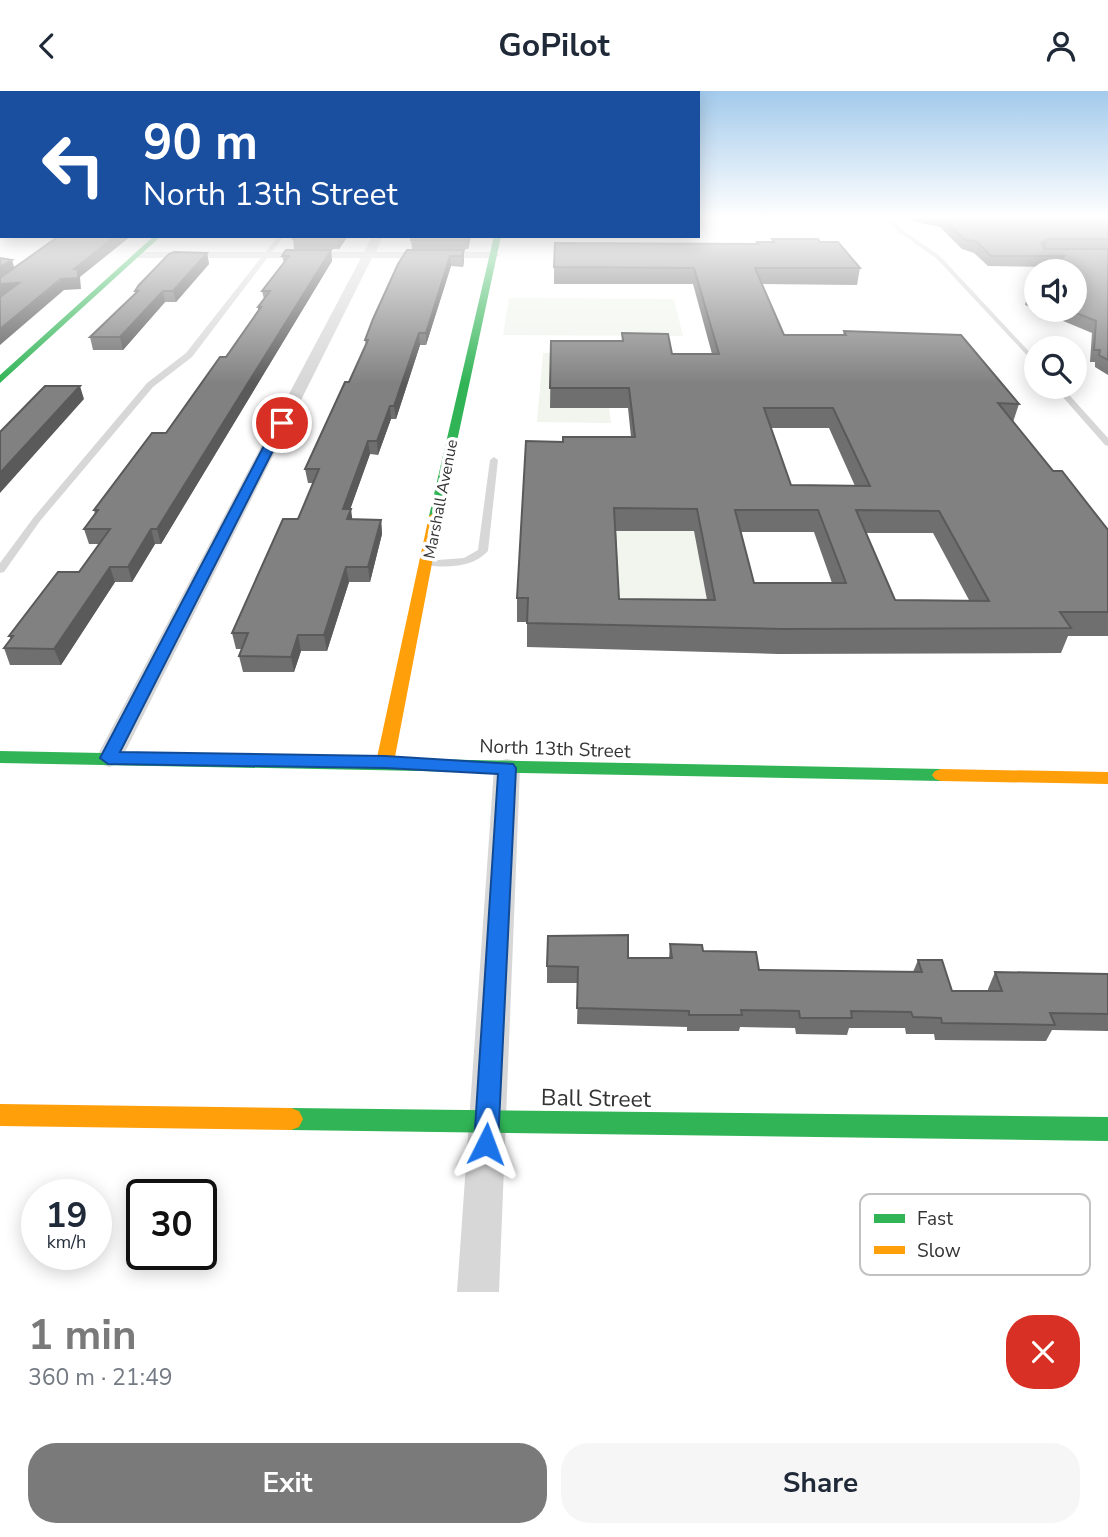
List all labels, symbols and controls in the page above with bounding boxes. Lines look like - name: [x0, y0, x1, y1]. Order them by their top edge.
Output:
- text: GoPilot: [498, 24, 610, 67]
- icon: back: [28, 27, 66, 65]
- icon: person: [1042, 27, 1080, 65]
- text: 90 m: [143, 109, 258, 176]
- icon: left: [28, 119, 119, 210]
- text: North 13th Street: [143, 173, 398, 216]
- map controls: [1024, 259, 1087, 399]
- button: sound: [1024, 259, 1087, 322]
- button: search: [1024, 336, 1087, 399]
- pin: [252, 393, 312, 453]
- icon: arrive: [263, 404, 301, 442]
- street label: Marshall Avenue: [419, 438, 463, 561]
- street label: North 13th Street: [479, 733, 631, 765]
- street label: Ball Street: [541, 1082, 652, 1115]
- position arrow: [449, 1107, 523, 1181]
- speed limit sign: 30: [126, 1179, 217, 1270]
- text: 19: [45, 1192, 88, 1239]
- legend: [860, 1194, 1090, 1275]
- text: Fast: [917, 1206, 953, 1232]
- text: km/h: [47, 1230, 86, 1254]
- text: Slow: [917, 1238, 961, 1264]
- text: 1 min: [28, 1307, 137, 1364]
- button: close: [1006, 1315, 1080, 1389]
- text: 360 m · 21:49: [28, 1362, 173, 1393]
- button: Exit: [28, 1443, 547, 1523]
- button: Share: [561, 1443, 1080, 1523]

